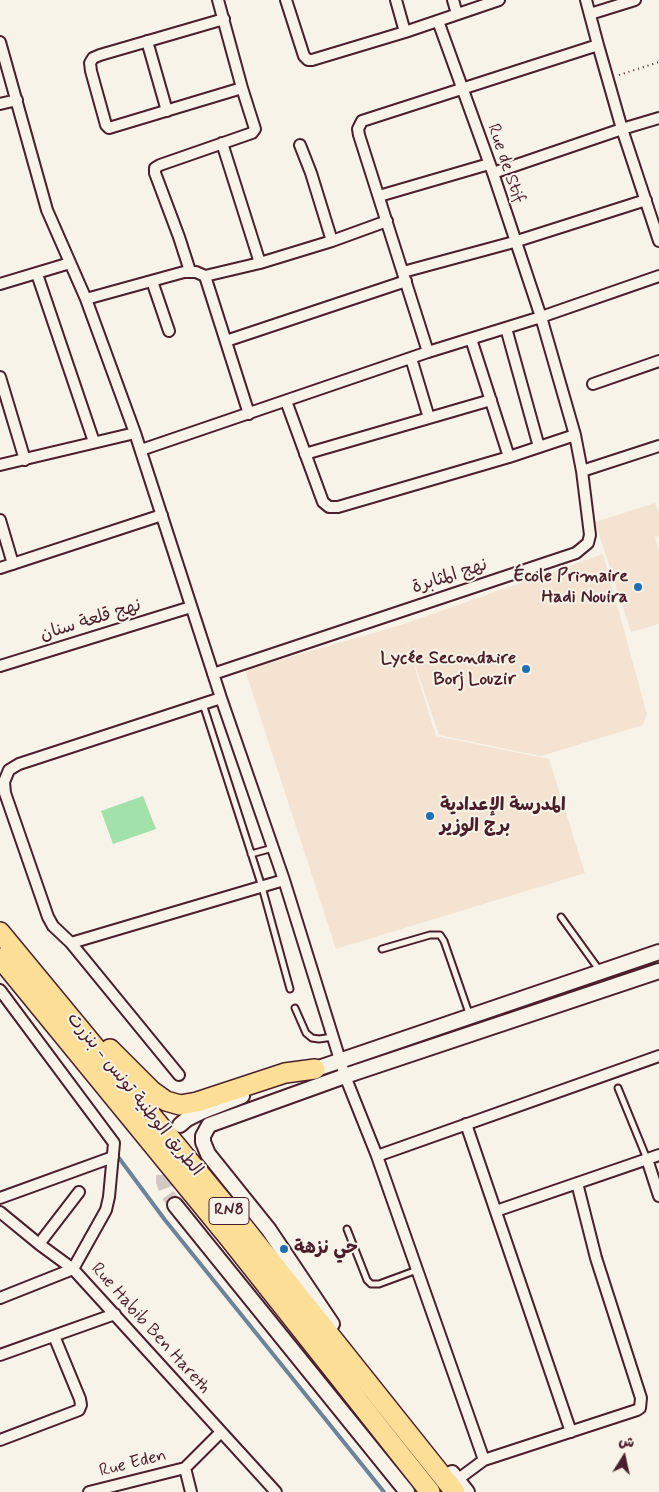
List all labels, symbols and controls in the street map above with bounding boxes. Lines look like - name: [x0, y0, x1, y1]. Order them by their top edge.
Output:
- street label: Rue de Stif: [481, 121, 529, 207]
- street label: نهج المثابرة: [410, 555, 490, 599]
- place label: École Primaire Hadi Nouira: [514, 566, 628, 608]
- marker: École Primaire Hadi Nouira: [632, 581, 644, 593]
- street label: نهج قلعة سنان: [38, 595, 144, 647]
- place label: Lycée Secondaire Borj Louzir: [380, 648, 516, 691]
- marker: Lycée Secondaire Borj Louzir: [520, 663, 532, 675]
- place label: المدرسة الإعدادية برج الوزير: [440, 795, 566, 838]
- marker: المدرسة الإعدادية برج الوزير: [424, 810, 436, 822]
- street label: الطريق الوطنية تونس - بنزرت: [61, 1009, 207, 1181]
- road number: RN8: [209, 1198, 249, 1224]
- place label: حي نزهة: [294, 1238, 358, 1260]
- marker: حي نزهة: [278, 1243, 290, 1255]
- street label: Rue Habib Ben Hareth: [85, 1259, 215, 1399]
- north arrow: [599, 1432, 649, 1482]
- text: ش: [617, 1432, 636, 1452]
- street label: Rue Eden: [97, 1445, 169, 1483]

